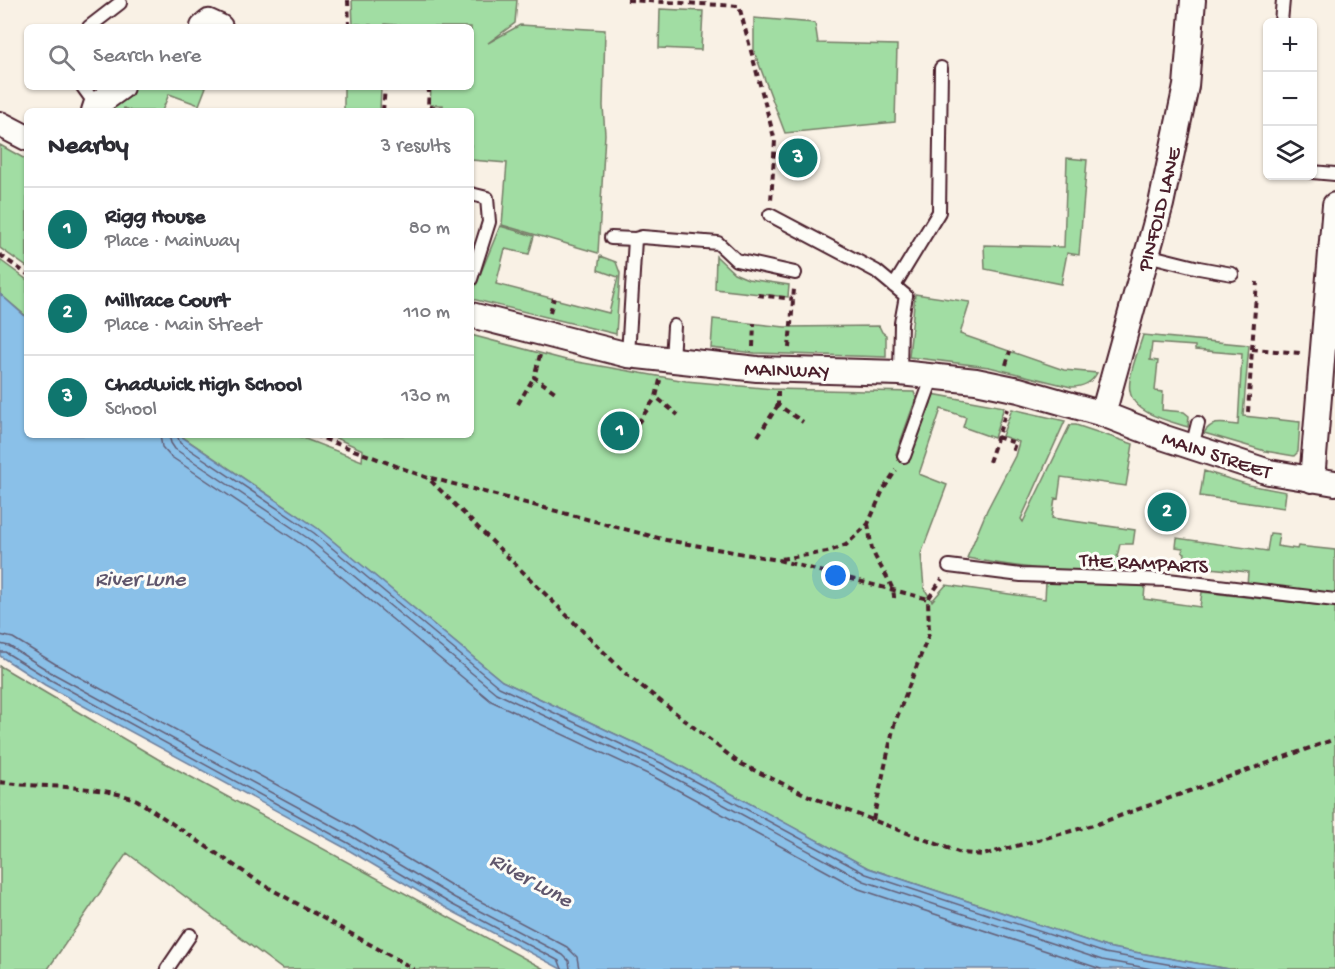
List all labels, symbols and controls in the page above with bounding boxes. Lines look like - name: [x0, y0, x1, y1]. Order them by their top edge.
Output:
- map controls: [1263, 18, 1317, 180]
- button: +: [1263, 18, 1317, 72]
- search box: [24, 24, 474, 90]
- icon: search: [45, 41, 78, 74]
- text: Search here: [93, 44, 201, 70]
- button: −: [1263, 72, 1317, 126]
- button: layers: [1263, 126, 1317, 180]
- text: Nearby: [48, 132, 129, 163]
- text: 3 results: [381, 136, 450, 159]
- pin: 3: [778, 136, 818, 180]
- street label: PINFOLD LANE: [1134, 144, 1189, 275]
- text: Rigg House: [105, 205, 205, 231]
- text: 1: [63, 218, 72, 241]
- text: 80 m: [409, 218, 450, 241]
- text: Place · Mainway: [105, 231, 240, 254]
- text: Millrace Court: [105, 289, 229, 315]
- text: 2: [63, 302, 72, 325]
- text: 110 m: [404, 302, 450, 325]
- text: Place · Main Street: [105, 315, 261, 338]
- street label: MAINWAY: [744, 359, 830, 386]
- text: Chadwick High School: [105, 373, 302, 399]
- text: 3: [62, 386, 73, 409]
- text: 130 m: [401, 386, 450, 409]
- text: School: [105, 399, 157, 422]
- pin: 1: [600, 408, 640, 454]
- street label: MAIN STREET: [1158, 428, 1275, 487]
- pin: 2: [1148, 490, 1186, 534]
- street label: THE RAMPARTS: [1078, 550, 1209, 581]
- your location: [821, 561, 850, 590]
- water label: River Lune: [95, 568, 187, 594]
- water label: River Lune: [484, 848, 577, 916]

